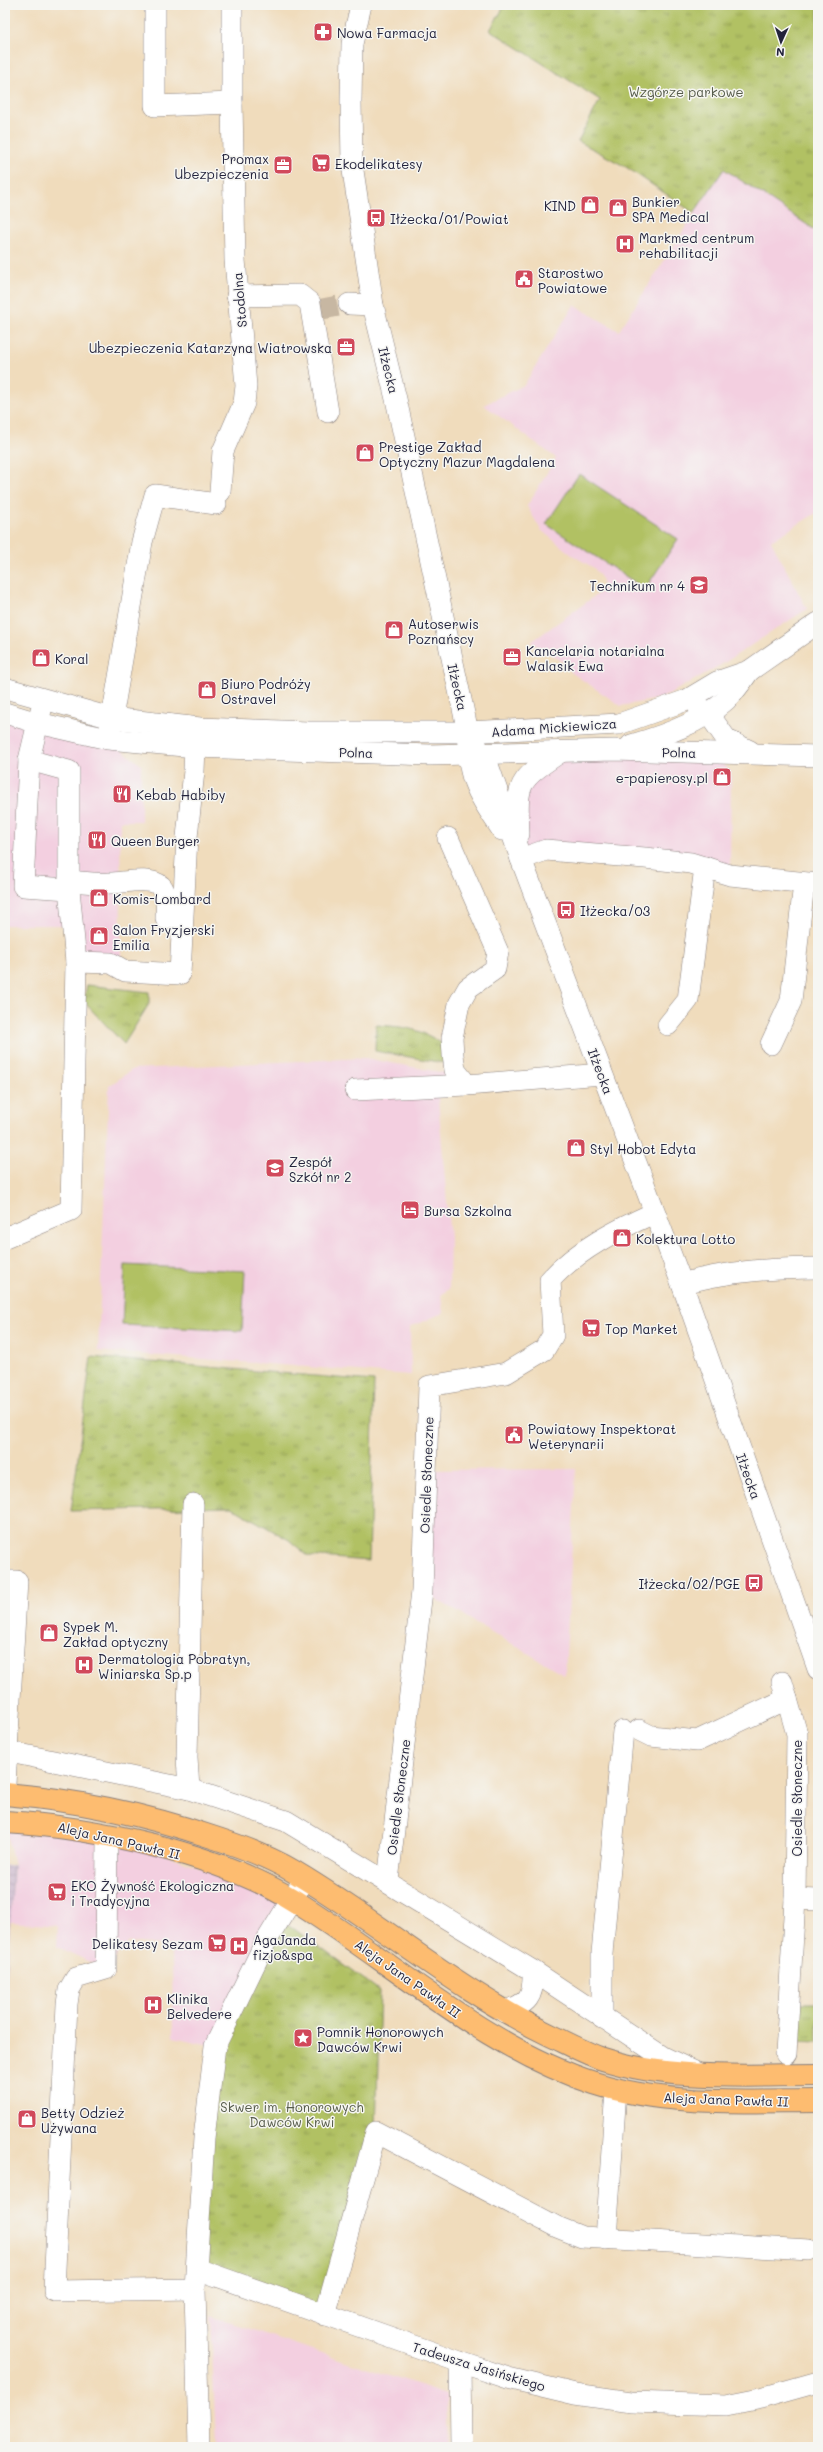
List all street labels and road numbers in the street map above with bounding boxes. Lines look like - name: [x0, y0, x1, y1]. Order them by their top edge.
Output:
- street label: Stodolna: [228, 272, 250, 328]
- street label: Iłżecka: [375, 345, 403, 395]
- street label: Iłżecka: [444, 662, 472, 712]
- street label: Adama Mickiewicza: [491, 714, 617, 740]
- street label: Polna: [339, 743, 373, 761]
- street label: Polna: [662, 743, 696, 761]
- street label: Iłżecka: [585, 1046, 617, 1096]
- street label: Osiedle Słoneczne: [415, 1416, 437, 1534]
- street label: Iłżecka: [733, 1451, 765, 1501]
- street label: Osiedle Słoneczne: [382, 1738, 414, 1856]
- street label: Osiedle Słoneczne: [788, 1740, 805, 1856]
- street label: Aleja Jana Pawła II: [56, 1818, 182, 1862]
- street label: Aleja Jana Pawła II: [352, 1935, 465, 2021]
- street label: Aleja Jana Pawła II: [663, 2088, 789, 2110]
- street label: Tadeusza Jasińskiego: [411, 2338, 548, 2394]

